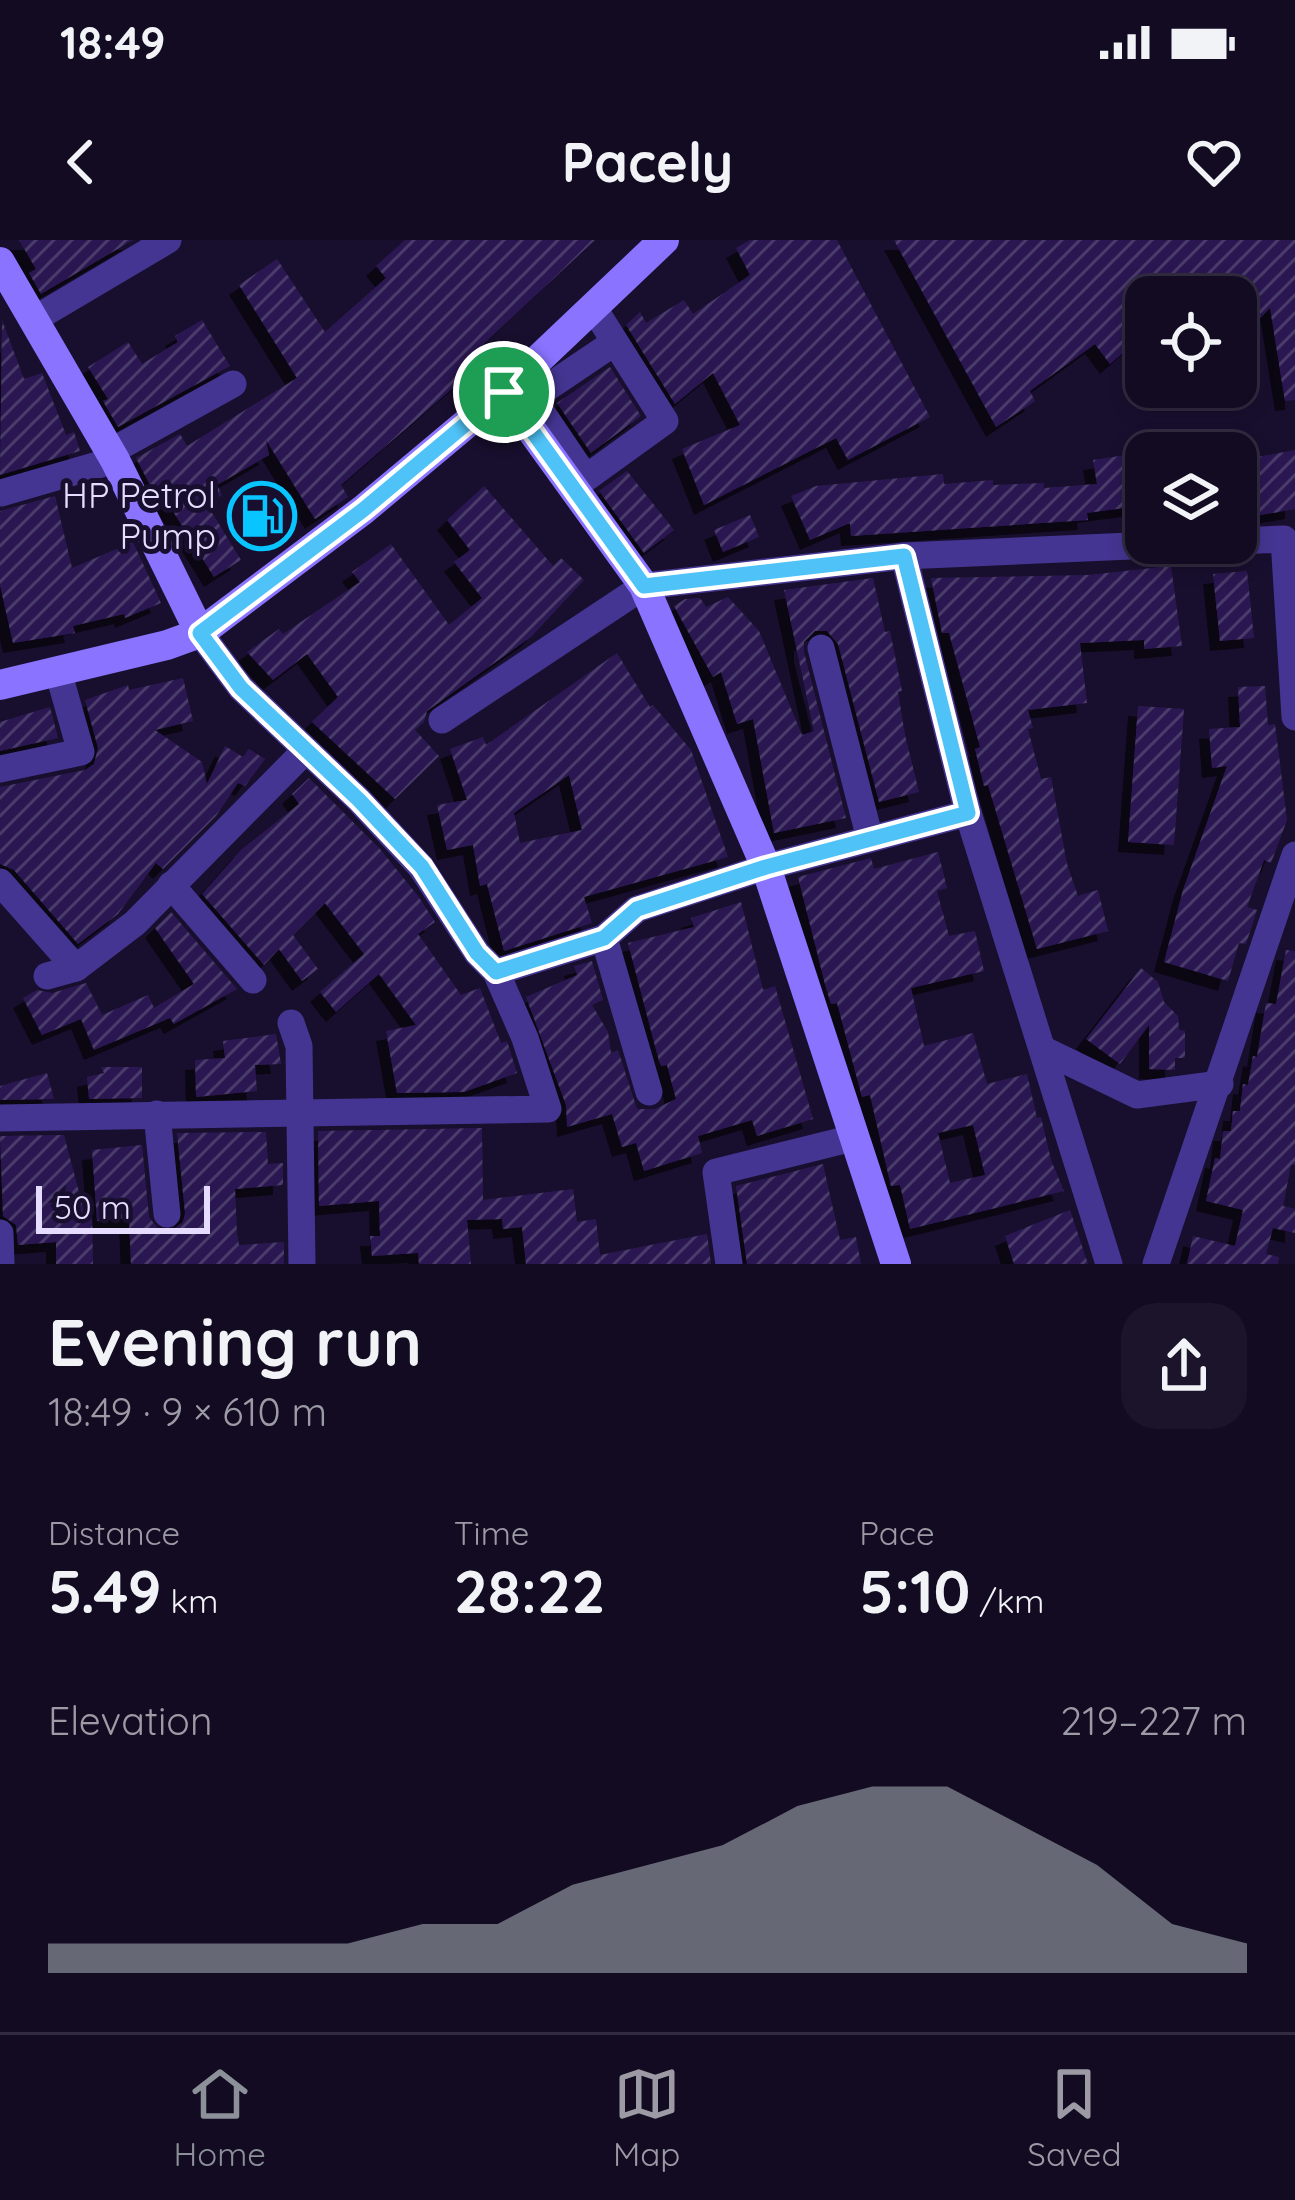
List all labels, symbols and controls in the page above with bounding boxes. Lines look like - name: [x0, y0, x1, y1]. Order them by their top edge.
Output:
- text: 18:49: [60, 14, 166, 70]
- text: Pacely: [562, 128, 733, 196]
- icon: back: [48, 129, 114, 195]
- icon: heart: [1181, 129, 1247, 195]
- map controls: [1125, 276, 1257, 564]
- button: locate: [1125, 276, 1257, 408]
- pin: [453, 341, 555, 443]
- icon: arrive: [471, 359, 537, 425]
- button: layers: [1125, 432, 1257, 564]
- place label: HP Petrol Pump: [62, 472, 216, 558]
- fuel station icon: HP Petrol Pump: [227, 481, 297, 551]
- scale bar: [36, 1180, 210, 1233]
- text: 50 m: [54, 1186, 131, 1227]
- text: Evening run: [48, 1300, 422, 1383]
- button: share: [1121, 1303, 1247, 1429]
- text: 18:49 · 9 × 610 m: [48, 1387, 327, 1436]
- text: Distance: [48, 1512, 180, 1553]
- text: Time: [454, 1512, 529, 1553]
- text: Pace: [859, 1512, 935, 1553]
- text: 5.49: [48, 1553, 161, 1628]
- text: 28:22: [454, 1553, 605, 1628]
- text: 5:10: [859, 1553, 970, 1628]
- text: km: [161, 1580, 218, 1621]
- text: /km: [970, 1580, 1044, 1621]
- text: Elevation: [48, 1696, 212, 1745]
- text: 219–227 m: [1061, 1696, 1247, 1745]
- tab: Home: [174, 2061, 266, 2174]
- tab: Map: [613, 2061, 680, 2174]
- tab: Saved: [1027, 2061, 1121, 2174]

